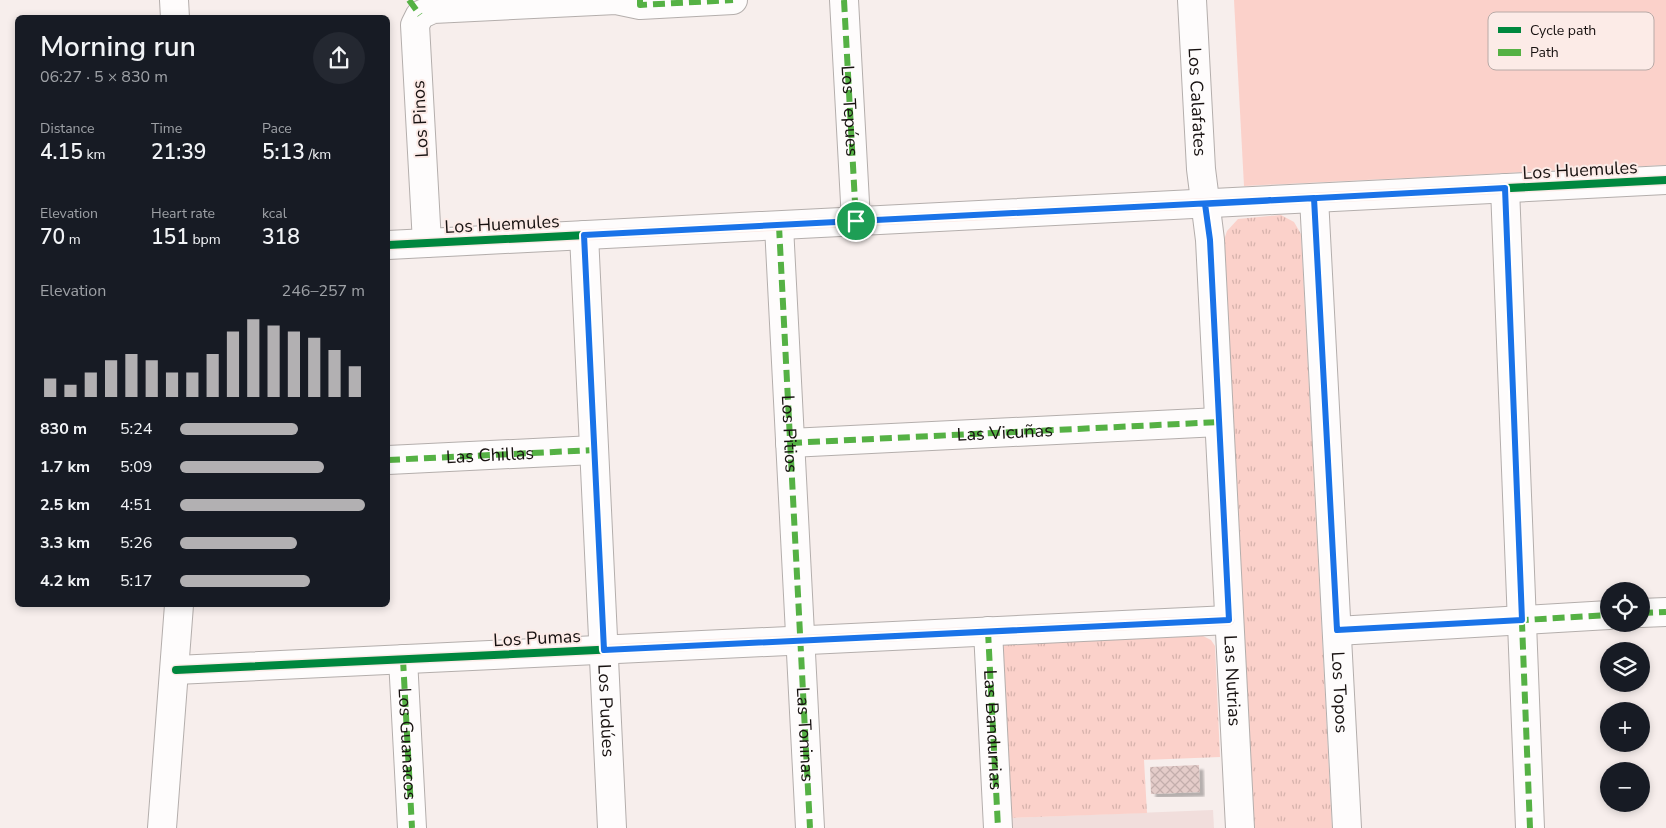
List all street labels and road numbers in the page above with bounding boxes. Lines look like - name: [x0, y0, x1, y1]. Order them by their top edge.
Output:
- street label: Los Calafates: [1183, 47, 1212, 157]
- street label: Los Tepúes: [836, 65, 864, 157]
- street label: Los Pinos: [406, 80, 434, 158]
- street label: Los Huemules: [1522, 155, 1638, 185]
- street label: Los Huemules: [444, 209, 560, 239]
- street label: Los Pitios: [776, 394, 804, 473]
- street label: Las Vicuñas: [956, 418, 1053, 447]
- street label: Las Chillas: [445, 441, 534, 469]
- street label: Los Pumas: [492, 624, 582, 652]
- street label: Las Nutrias: [1218, 634, 1247, 727]
- street label: Los Topos: [1326, 651, 1354, 734]
- street label: Los Pudúes: [592, 663, 621, 758]
- street label: Las Bandurrias: [978, 669, 1008, 791]
- street label: Las Toninas: [791, 686, 820, 782]
- street label: Los Guanacos: [393, 687, 422, 801]

